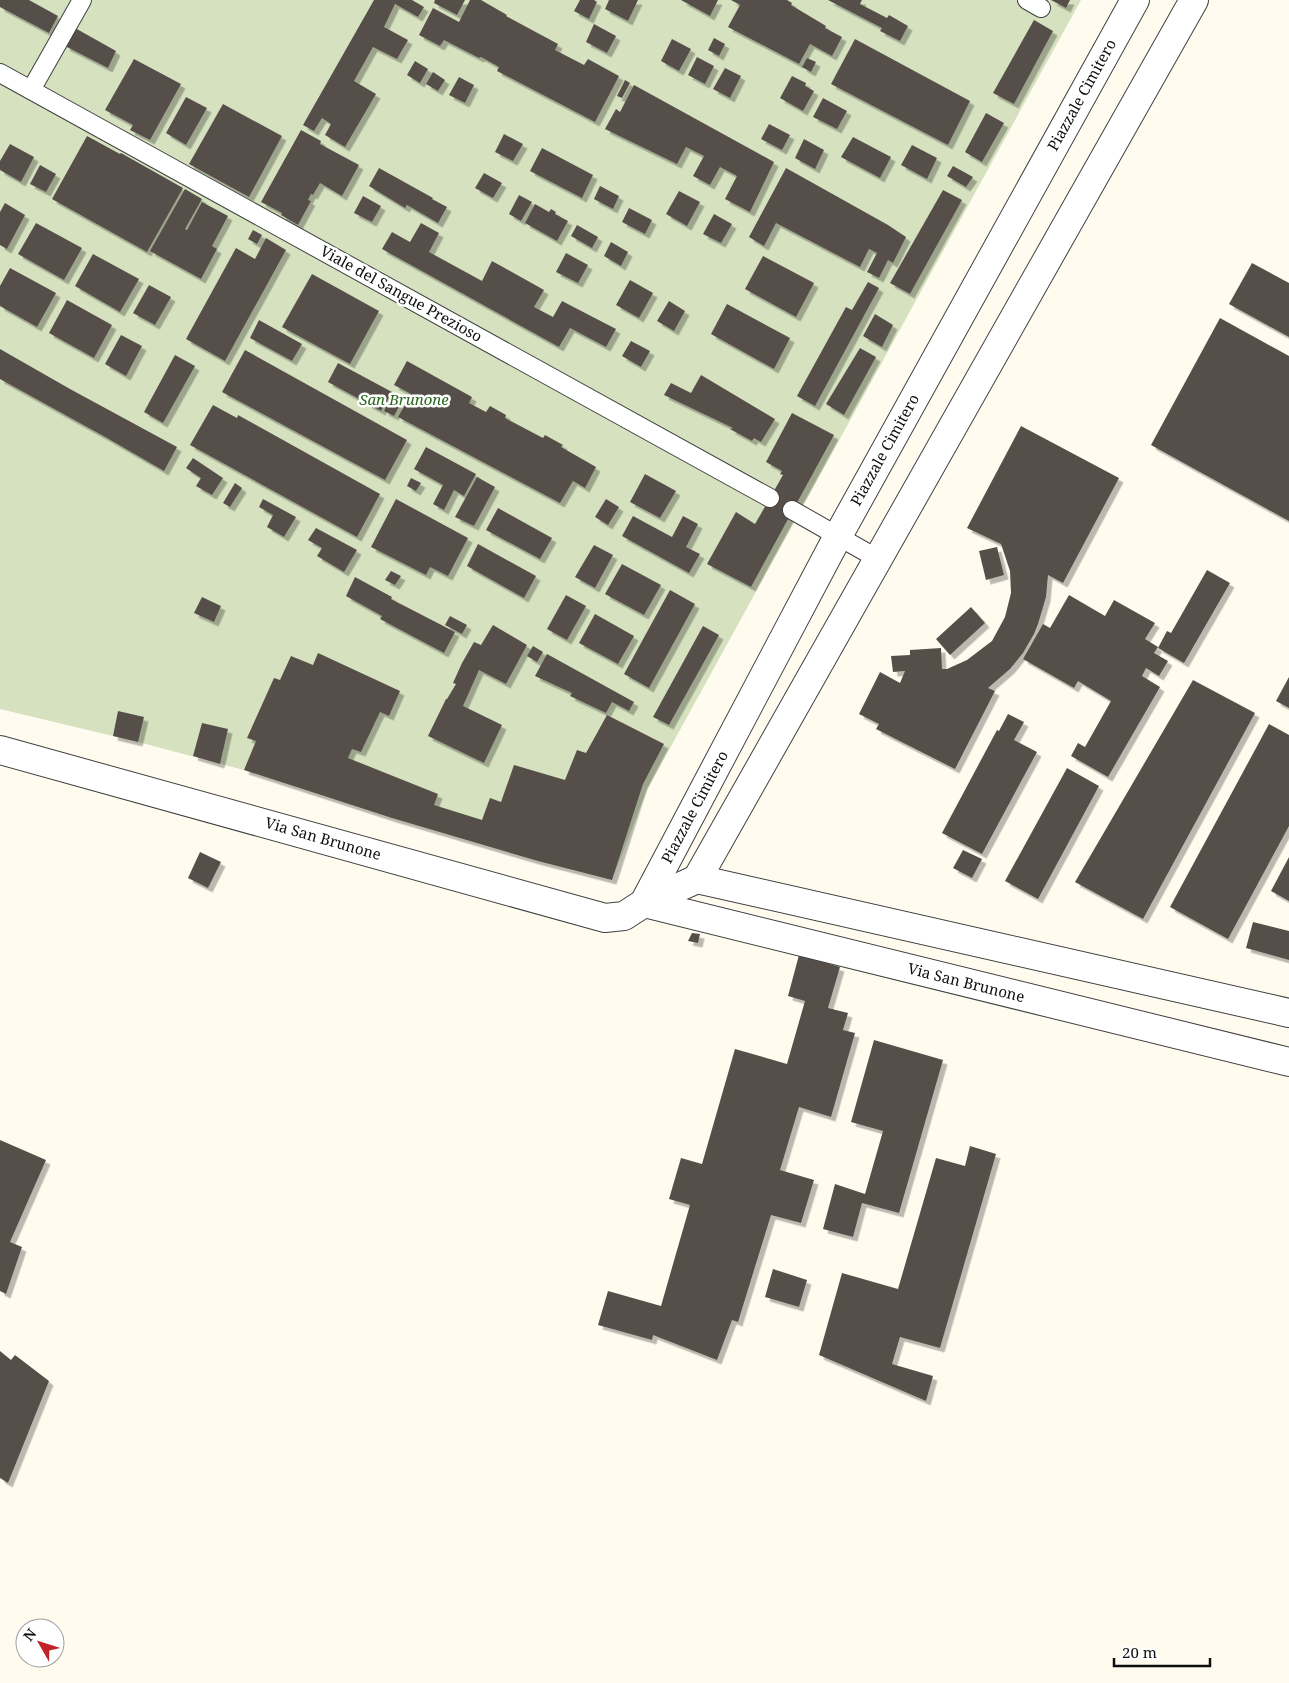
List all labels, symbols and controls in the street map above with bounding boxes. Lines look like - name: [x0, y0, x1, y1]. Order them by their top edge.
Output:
- street label: Piazzale Cimitero: [1042, 35, 1120, 154]
- street label: Viale del Sangue Prezioso: [317, 240, 486, 346]
- park label: San Brunone: [359, 389, 449, 409]
- street label: Piazzale Cimitero: [845, 390, 923, 509]
- street label: Piazzale Cimitero: [656, 747, 732, 866]
- street label: Via San Brunone: [263, 812, 384, 864]
- street label: Via San Brunone: [906, 958, 1027, 1006]
- north arrow: [15, 1618, 65, 1668]
- text: N: [19, 1624, 40, 1645]
- scale bar: [1114, 1636, 1210, 1668]
- text: 20 m: [1122, 1642, 1157, 1662]

